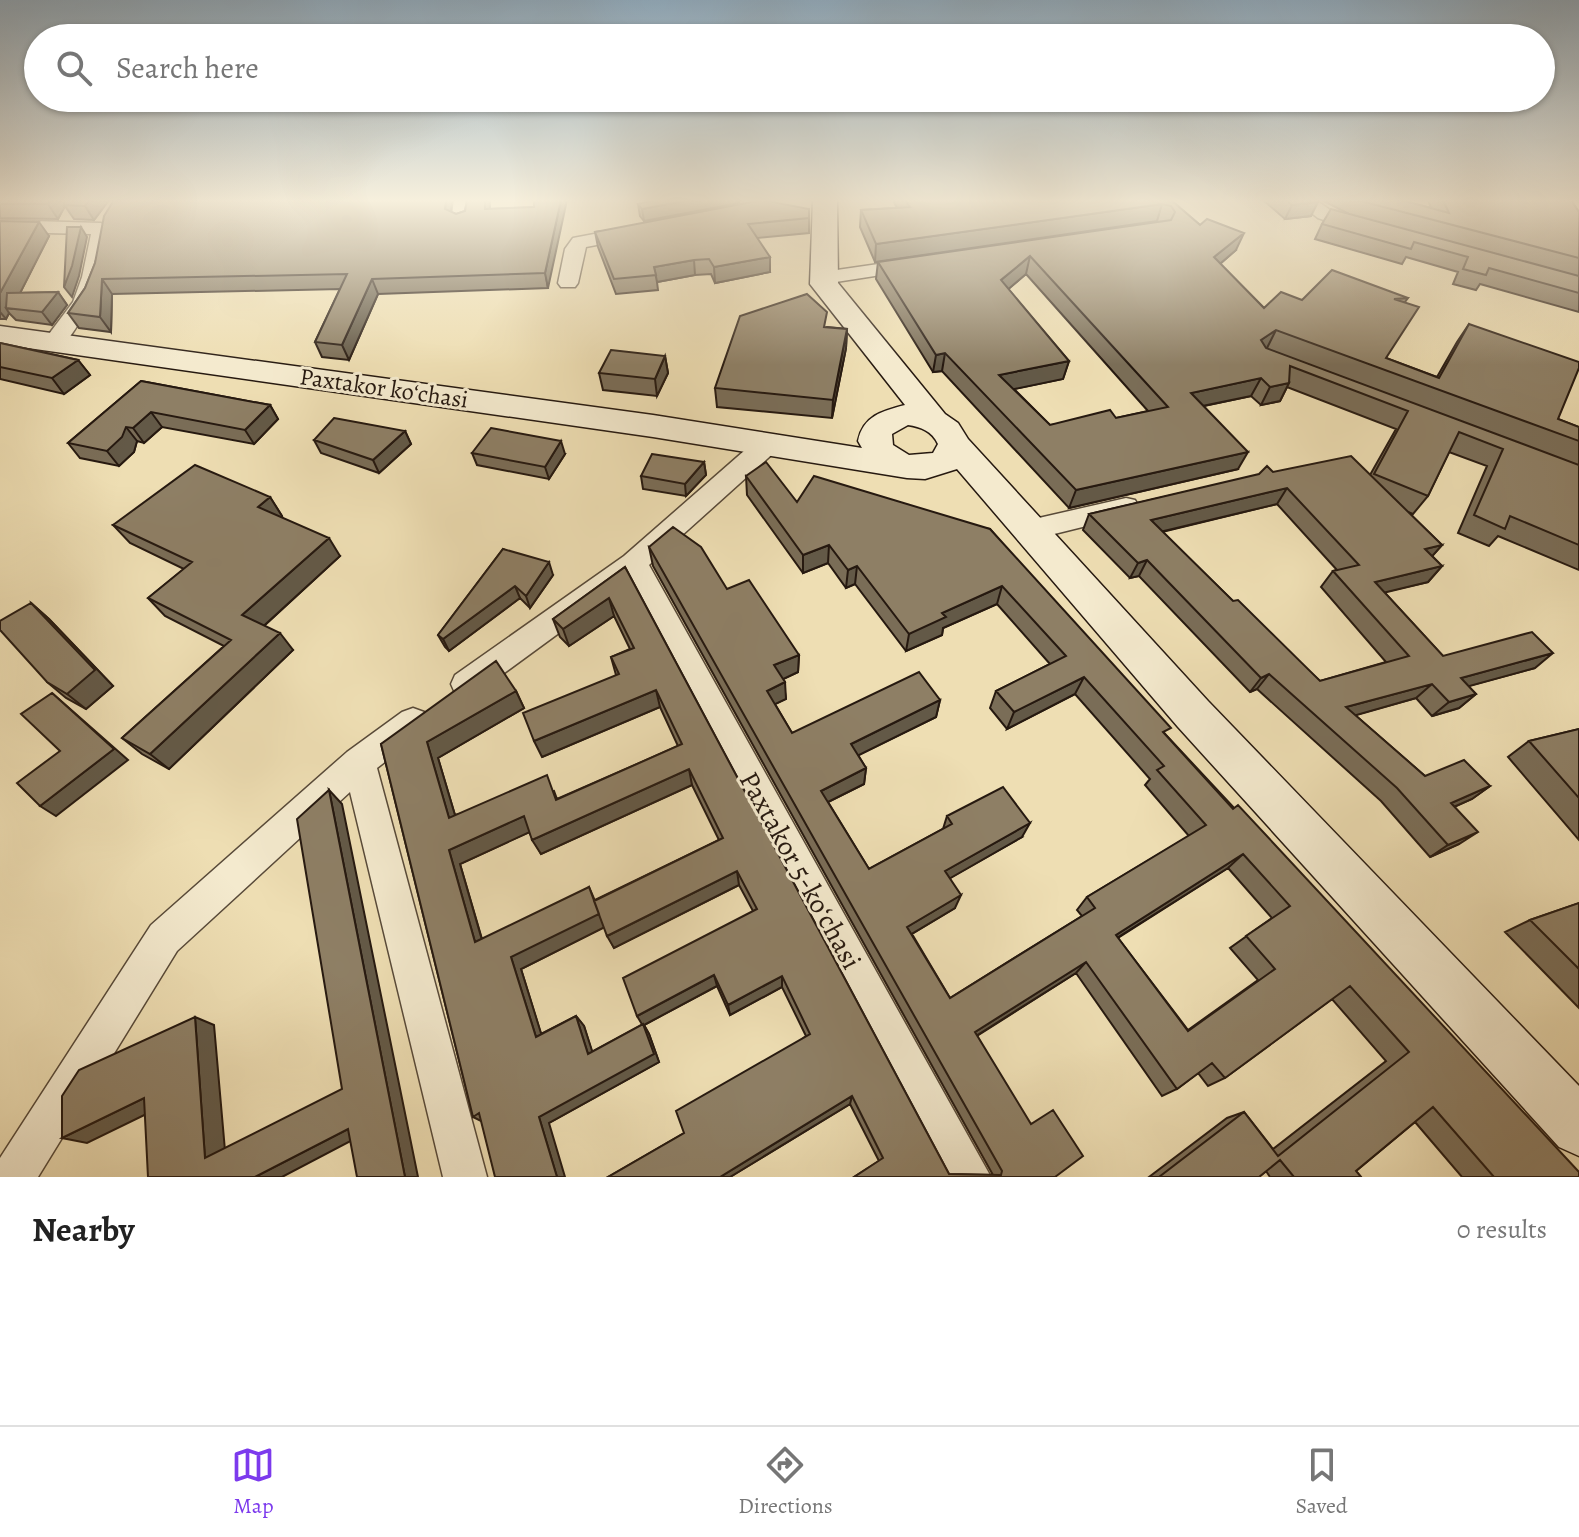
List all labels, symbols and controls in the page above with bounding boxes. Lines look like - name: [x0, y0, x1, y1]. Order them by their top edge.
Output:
- search box: [24, 24, 1555, 112]
- icon: search: [52, 46, 96, 90]
- text: Search here: [116, 48, 259, 88]
- street label: Paxtakor koʻchasi: [298, 360, 470, 416]
- street label: Paxtakor 5-koʻchasi: [730, 765, 870, 976]
- text: Nearby: [32, 1206, 135, 1253]
- text: 0 results: [1457, 1212, 1547, 1247]
- tab: Map: [231, 1443, 275, 1521]
- tab: Directions: [738, 1443, 833, 1521]
- tab: Saved: [1295, 1443, 1348, 1521]

